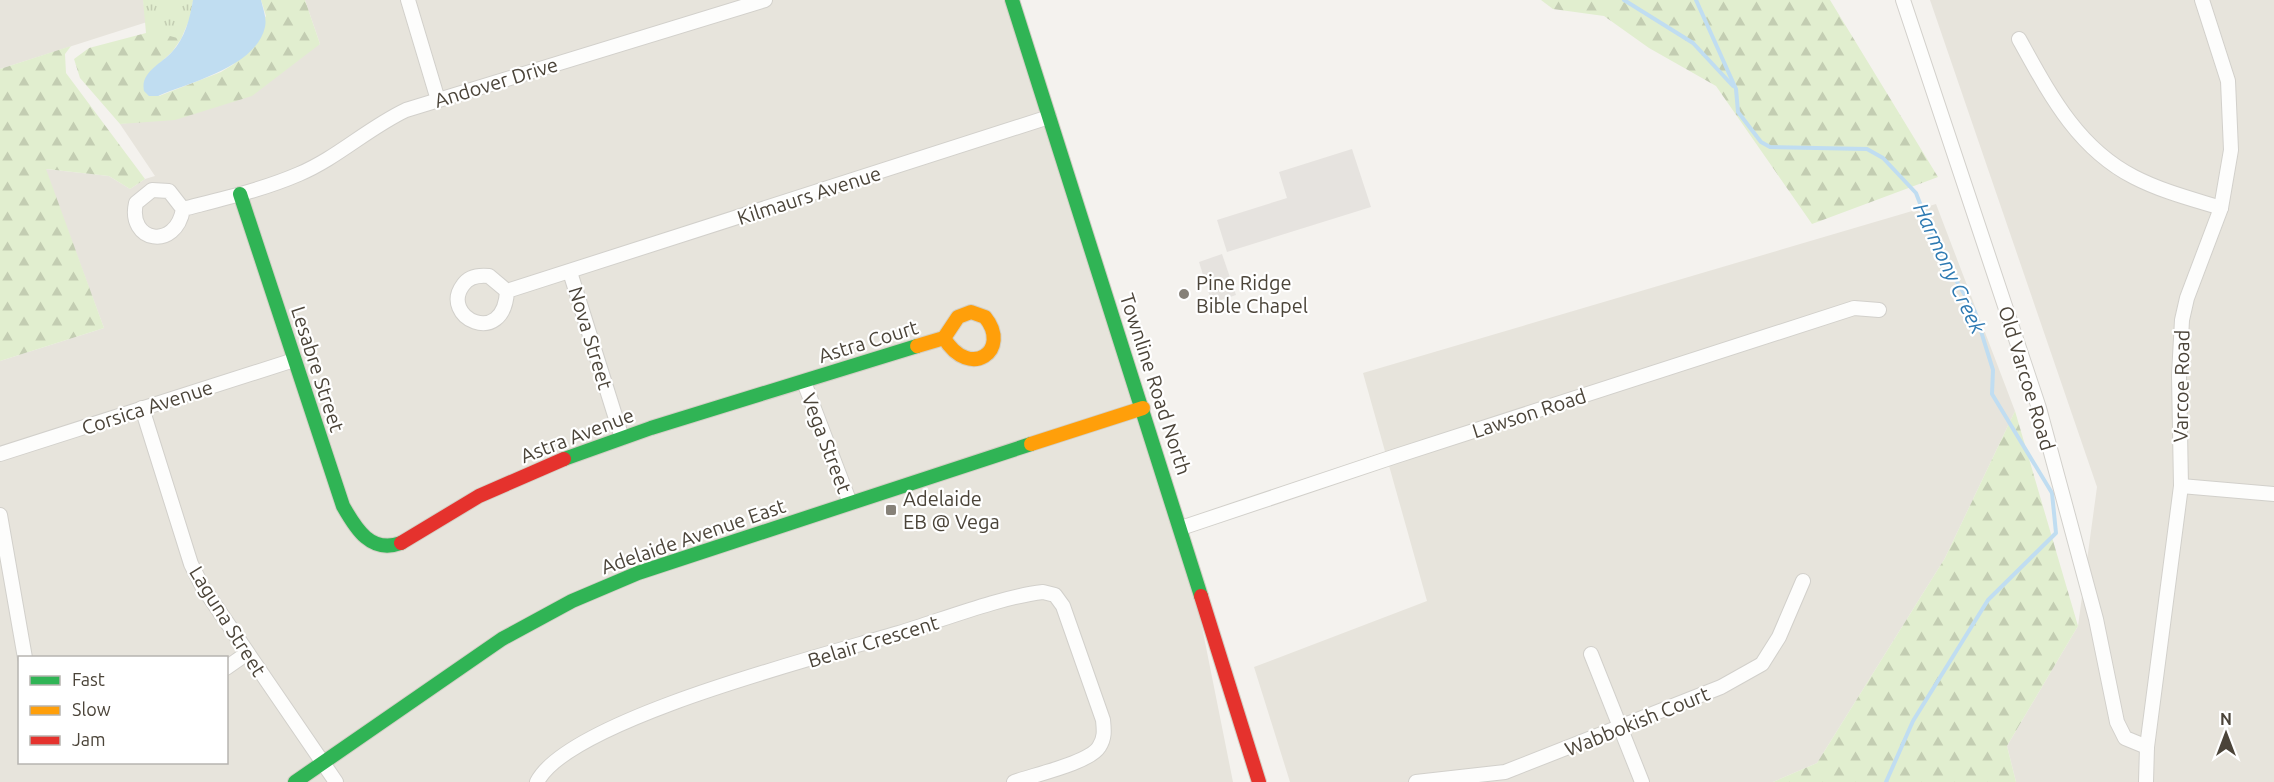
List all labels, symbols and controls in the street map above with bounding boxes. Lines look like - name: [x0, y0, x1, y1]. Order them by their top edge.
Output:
- street label: Andover Drive: [431, 52, 561, 112]
- street label: Kilmaurs Avenue: [734, 161, 884, 229]
- water label: Harmony Creek: [1909, 199, 1991, 337]
- place label: Pine Ridge Bible Chapel: [1196, 271, 1308, 317]
- street label: Nova Street: [564, 284, 618, 392]
- marker: Pine Ridge Bible Chapel: [1177, 287, 1191, 301]
- street label: Townline Road North: [1116, 290, 1196, 478]
- street label: Lesabre Street: [287, 303, 349, 435]
- street label: Old Varcoe Road: [1994, 303, 2060, 453]
- street label: Astra Court: [815, 315, 921, 367]
- street label: Varcoe Road: [2169, 329, 2193, 443]
- street label: Corsica Avenue: [79, 375, 215, 439]
- street label: Lawson Road: [1469, 384, 1589, 442]
- street label: Vega Street: [797, 390, 857, 496]
- street label: Astra Avenue: [517, 403, 637, 467]
- place label: Adelaide EB @ Vega: [903, 487, 1000, 533]
- street label: Adelaide Avenue East: [598, 494, 788, 578]
- marker: Adelaide EB @ Vega: [884, 503, 898, 517]
- street label: Laguna Street: [185, 562, 271, 680]
- street label: Belair Crescent: [805, 610, 941, 672]
- legend: [18, 656, 228, 764]
- text: Fast: [72, 669, 105, 689]
- street label: Wabbokish Court: [1561, 681, 1713, 760]
- text: Slow: [72, 699, 111, 719]
- north arrow: [2196, 704, 2256, 764]
- text: N: [2220, 710, 2232, 728]
- text: Jam: [72, 729, 106, 749]

